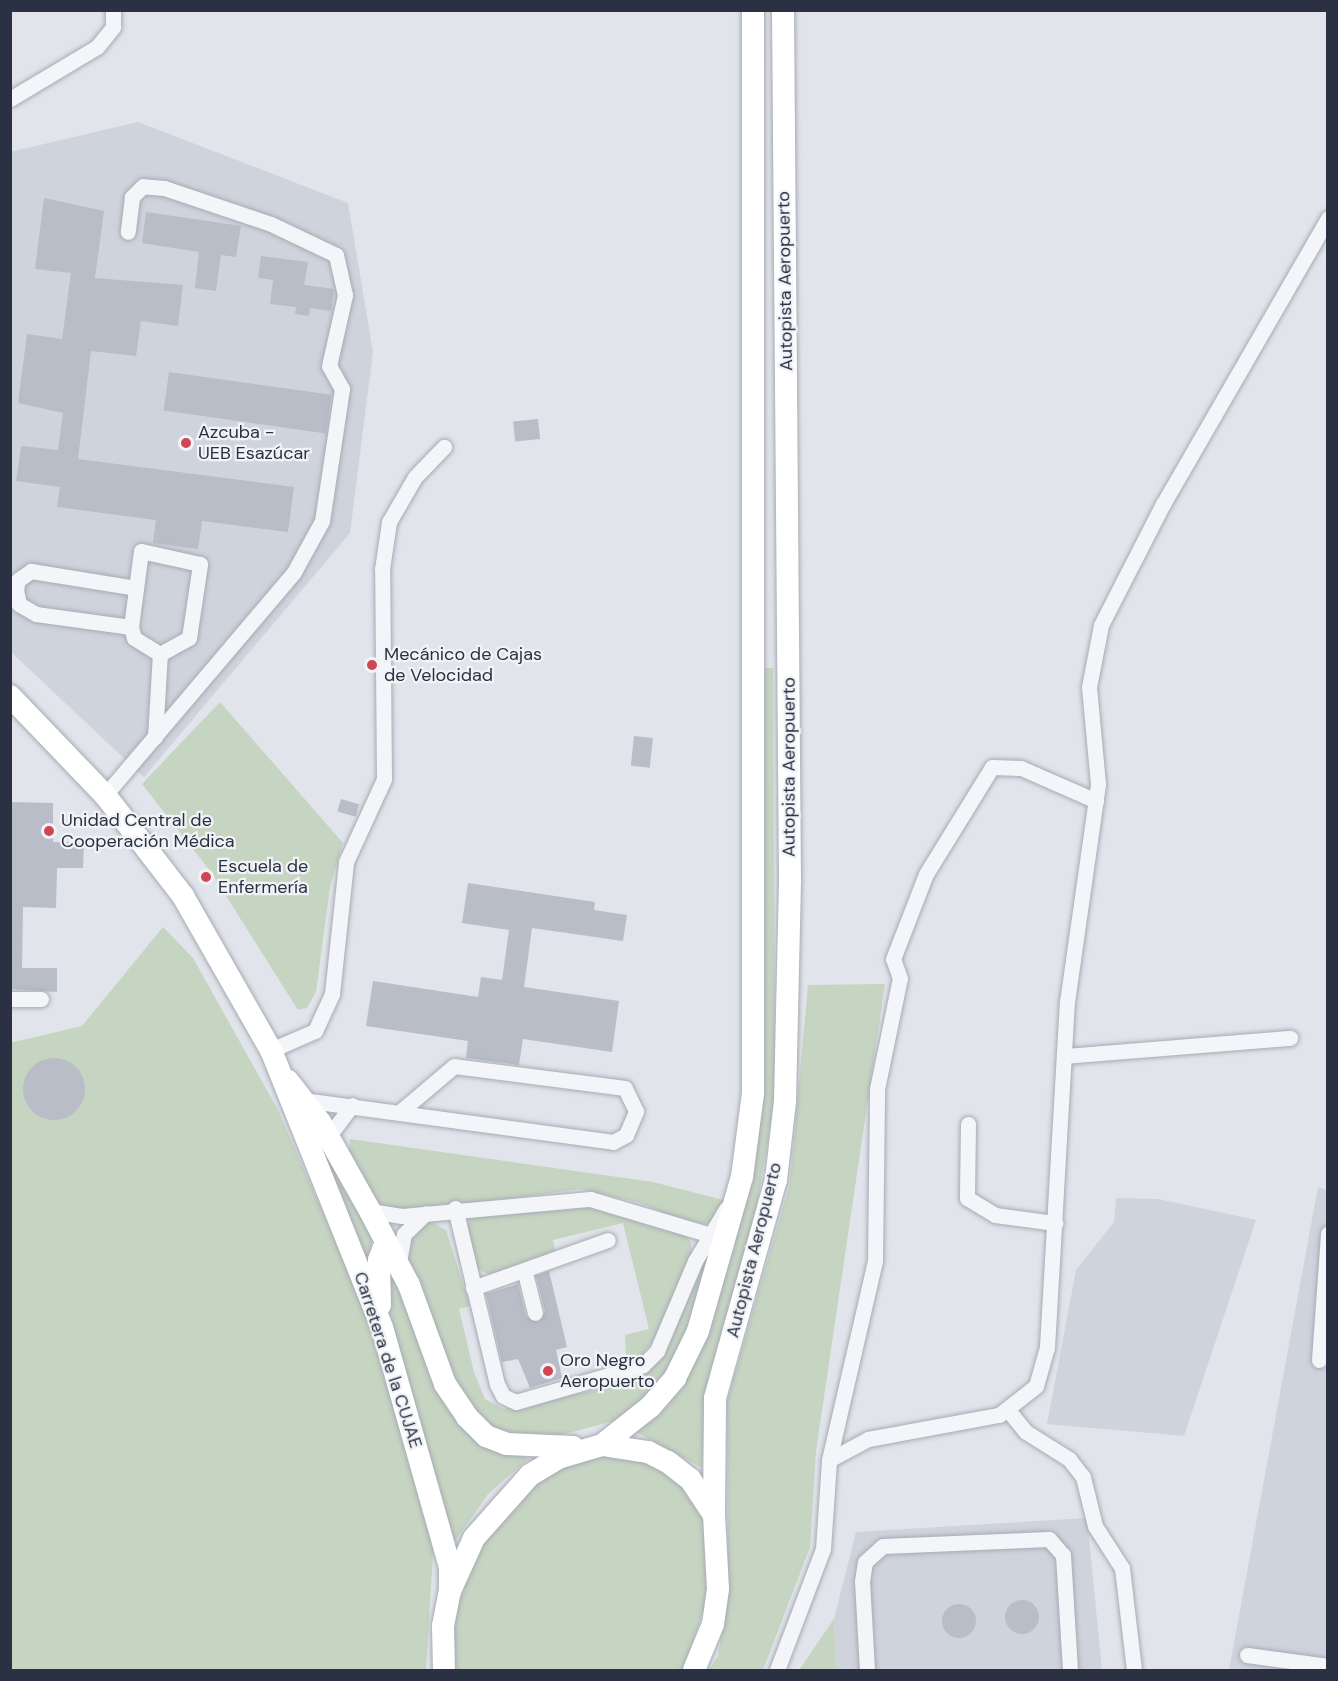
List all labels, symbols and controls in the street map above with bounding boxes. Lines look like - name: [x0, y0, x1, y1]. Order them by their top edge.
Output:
- street label: Autopista Aeropuerto: [773, 191, 797, 371]
- place label: Azcuba - UEB Esazúcar: [198, 422, 310, 464]
- marker: Azcuba - UEB Esazúcar: [179, 436, 193, 450]
- place label: Mecánico de Cajas de Velocidad: [384, 644, 542, 686]
- marker: Mecánico de Cajas de Velocidad: [365, 658, 379, 672]
- street label: Autopista Aeropuerto: [778, 677, 800, 857]
- place label: Unidad Central de Cooperación Médica: [61, 810, 235, 852]
- marker: Unidad Central de Cooperación Médica: [42, 824, 56, 838]
- place label: Escuela de Enfermería: [218, 856, 308, 898]
- marker: Escuela de Enfermería: [199, 870, 213, 884]
- street label: Autopista Aeropuerto: [722, 1160, 786, 1340]
- street label: Carretera de la CUJAE: [349, 1269, 427, 1451]
- place label: Oro Negro Aeropuerto: [560, 1350, 655, 1392]
- marker: Oro Negro Aeropuerto: [541, 1364, 555, 1378]

